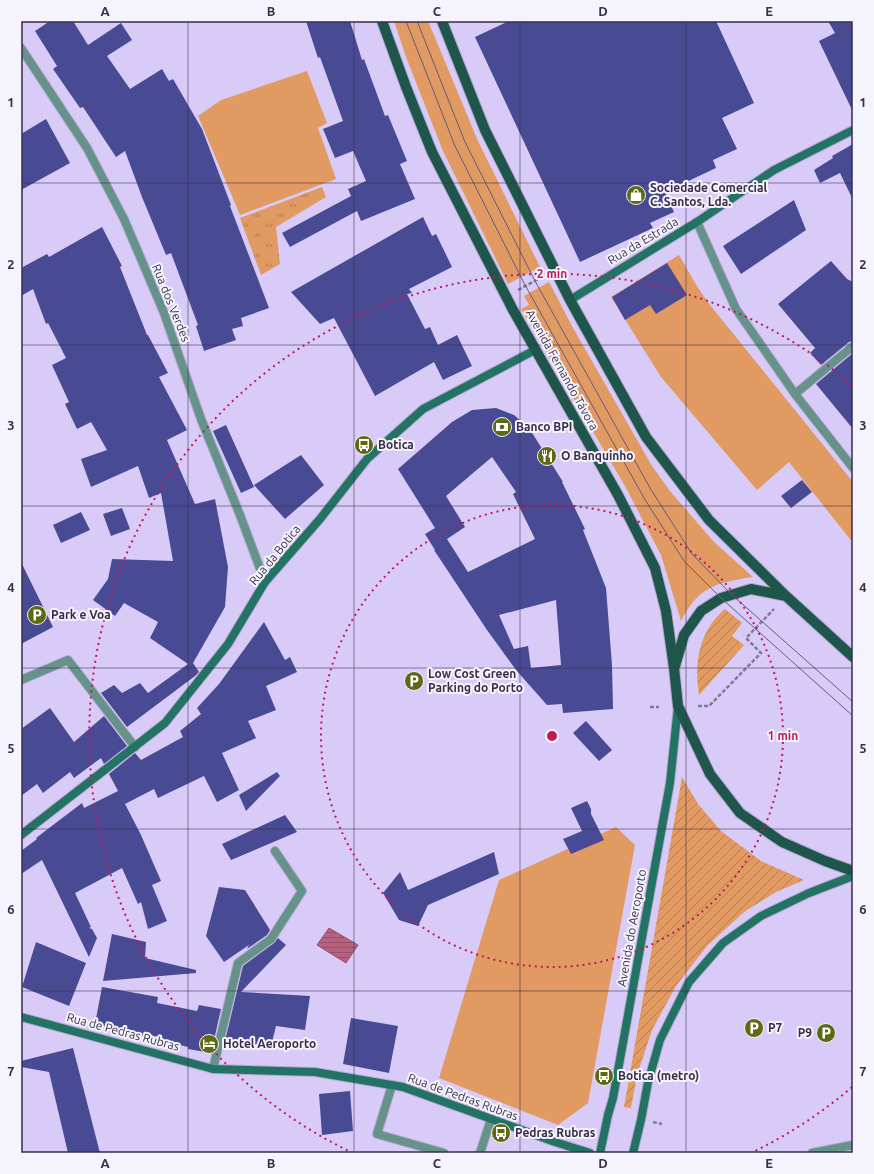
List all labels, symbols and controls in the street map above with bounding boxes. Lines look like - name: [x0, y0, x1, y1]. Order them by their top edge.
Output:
- text: A: [100, 4, 110, 18]
- text: B: [267, 4, 276, 18]
- text: C: [433, 4, 442, 18]
- text: D: [598, 4, 608, 18]
- text: E: [765, 4, 773, 18]
- text: 1: [7, 95, 15, 109]
- text: 1: [859, 95, 867, 109]
- place label: Sociedade Comercial C. Santos, Lda.: [650, 181, 767, 208]
- shop icon: Sociedade Comercial C. Santos, Lda.: [625, 184, 647, 206]
- street label: Rua da Estrada: [605, 214, 680, 267]
- text: 2: [7, 257, 15, 271]
- text: 2: [859, 257, 867, 271]
- street label: Rua dos Verdes: [150, 262, 193, 343]
- text: 2 min: [537, 267, 567, 280]
- street label: Avenida Fernando Távora: [524, 307, 601, 432]
- bank icon: Banco BPI: [491, 416, 513, 438]
- text: 3: [7, 418, 15, 432]
- text: 3: [859, 418, 867, 432]
- place label: Banco BPI: [516, 420, 572, 433]
- bus stop icon: Botica: [353, 434, 375, 456]
- place label: Botica: [378, 438, 414, 451]
- restaurant icon: O Banquinho: [536, 445, 558, 467]
- place label: O Banquinho: [561, 449, 634, 462]
- street label: Rua da Botica: [247, 522, 303, 587]
- text: 4: [7, 580, 15, 594]
- text: 4: [859, 580, 867, 594]
- parking icon: Park e Voa: [26, 604, 48, 626]
- place label: Park e Voa: [51, 608, 111, 621]
- place label: Low Cost Green Parking do Porto: [428, 667, 523, 694]
- parking icon: Low Cost Green Parking do Porto: [403, 670, 425, 692]
- centre of rings: [545, 729, 559, 743]
- text: 1 min: [768, 729, 798, 742]
- text: 5: [7, 741, 15, 755]
- text: 5: [859, 741, 867, 755]
- street label: Avenida do Aeroporto: [615, 868, 648, 988]
- text: 6: [7, 902, 15, 916]
- text: 6: [859, 902, 867, 916]
- street label: Rua de Pedras Rubras: [65, 1010, 181, 1053]
- parking icon: P7: [743, 1017, 765, 1039]
- place label: P7: [768, 1021, 783, 1034]
- parking icon: P9: [815, 1022, 837, 1044]
- place label: P9: [798, 1026, 812, 1039]
- hotel icon: Hotel Aeroporto: [198, 1033, 220, 1055]
- place label: Hotel Aeroporto: [223, 1037, 316, 1050]
- text: 7: [7, 1064, 15, 1078]
- text: 7: [859, 1064, 867, 1078]
- bus stop icon: Botica (metro): [593, 1065, 615, 1087]
- place label: Botica (metro): [618, 1069, 699, 1083]
- street label: Rua de Pedras Rubras: [406, 1071, 520, 1122]
- bus stop icon: Pedras Rubras: [490, 1122, 512, 1144]
- place label: Pedras Rubras: [515, 1126, 596, 1139]
- text: A: [100, 1156, 110, 1170]
- text: B: [267, 1156, 276, 1170]
- text: C: [433, 1156, 442, 1170]
- text: D: [598, 1156, 608, 1170]
- text: E: [765, 1156, 773, 1170]

